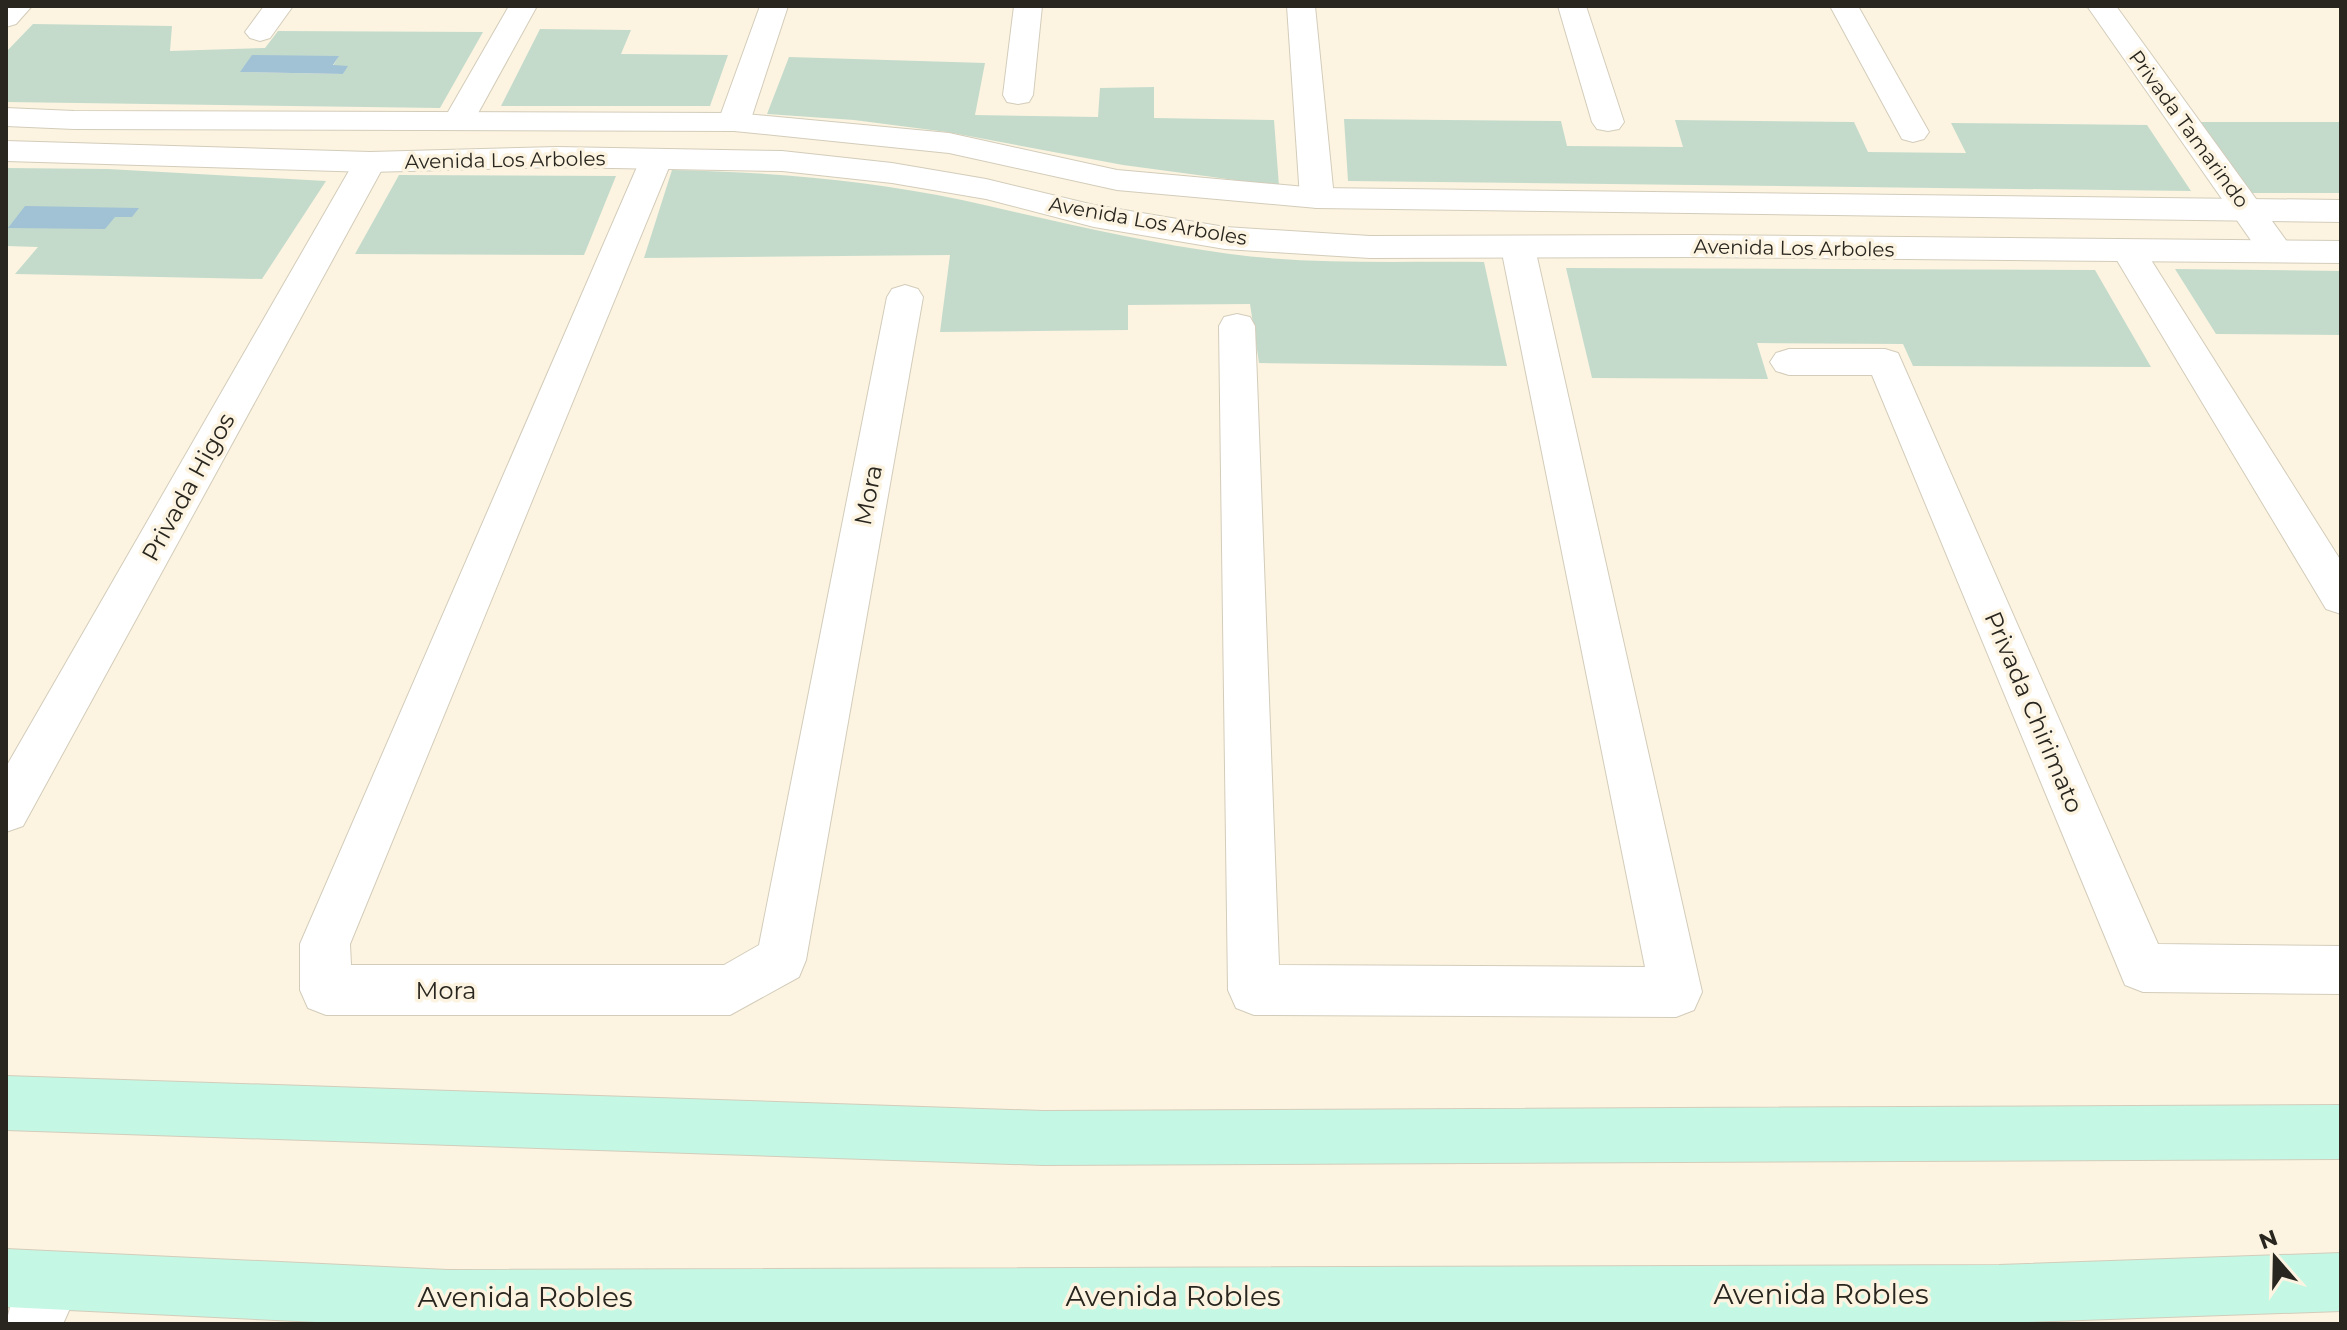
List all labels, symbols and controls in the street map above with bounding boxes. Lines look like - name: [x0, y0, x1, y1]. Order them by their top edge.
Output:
- street label: Privada Tamarindo: [2124, 46, 2254, 212]
- street label: Avenida Los Arboles: [404, 146, 606, 174]
- street label: Avenida Los Arboles: [1047, 192, 1249, 250]
- street label: Avenida Los Arboles: [1693, 234, 1895, 262]
- street label: Privada Higos: [135, 408, 241, 566]
- street label: Mora: [848, 462, 888, 528]
- street label: Privada Chirimato: [1979, 607, 2089, 817]
- street label: Mora: [416, 976, 476, 1005]
- north arrow: [2235, 1218, 2315, 1298]
- text: N: [2255, 1224, 2281, 1255]
- street label: Avenida Robles: [1713, 1277, 1929, 1311]
- street label: Avenida Robles: [1065, 1279, 1281, 1313]
- street label: Avenida Robles: [417, 1280, 633, 1314]

